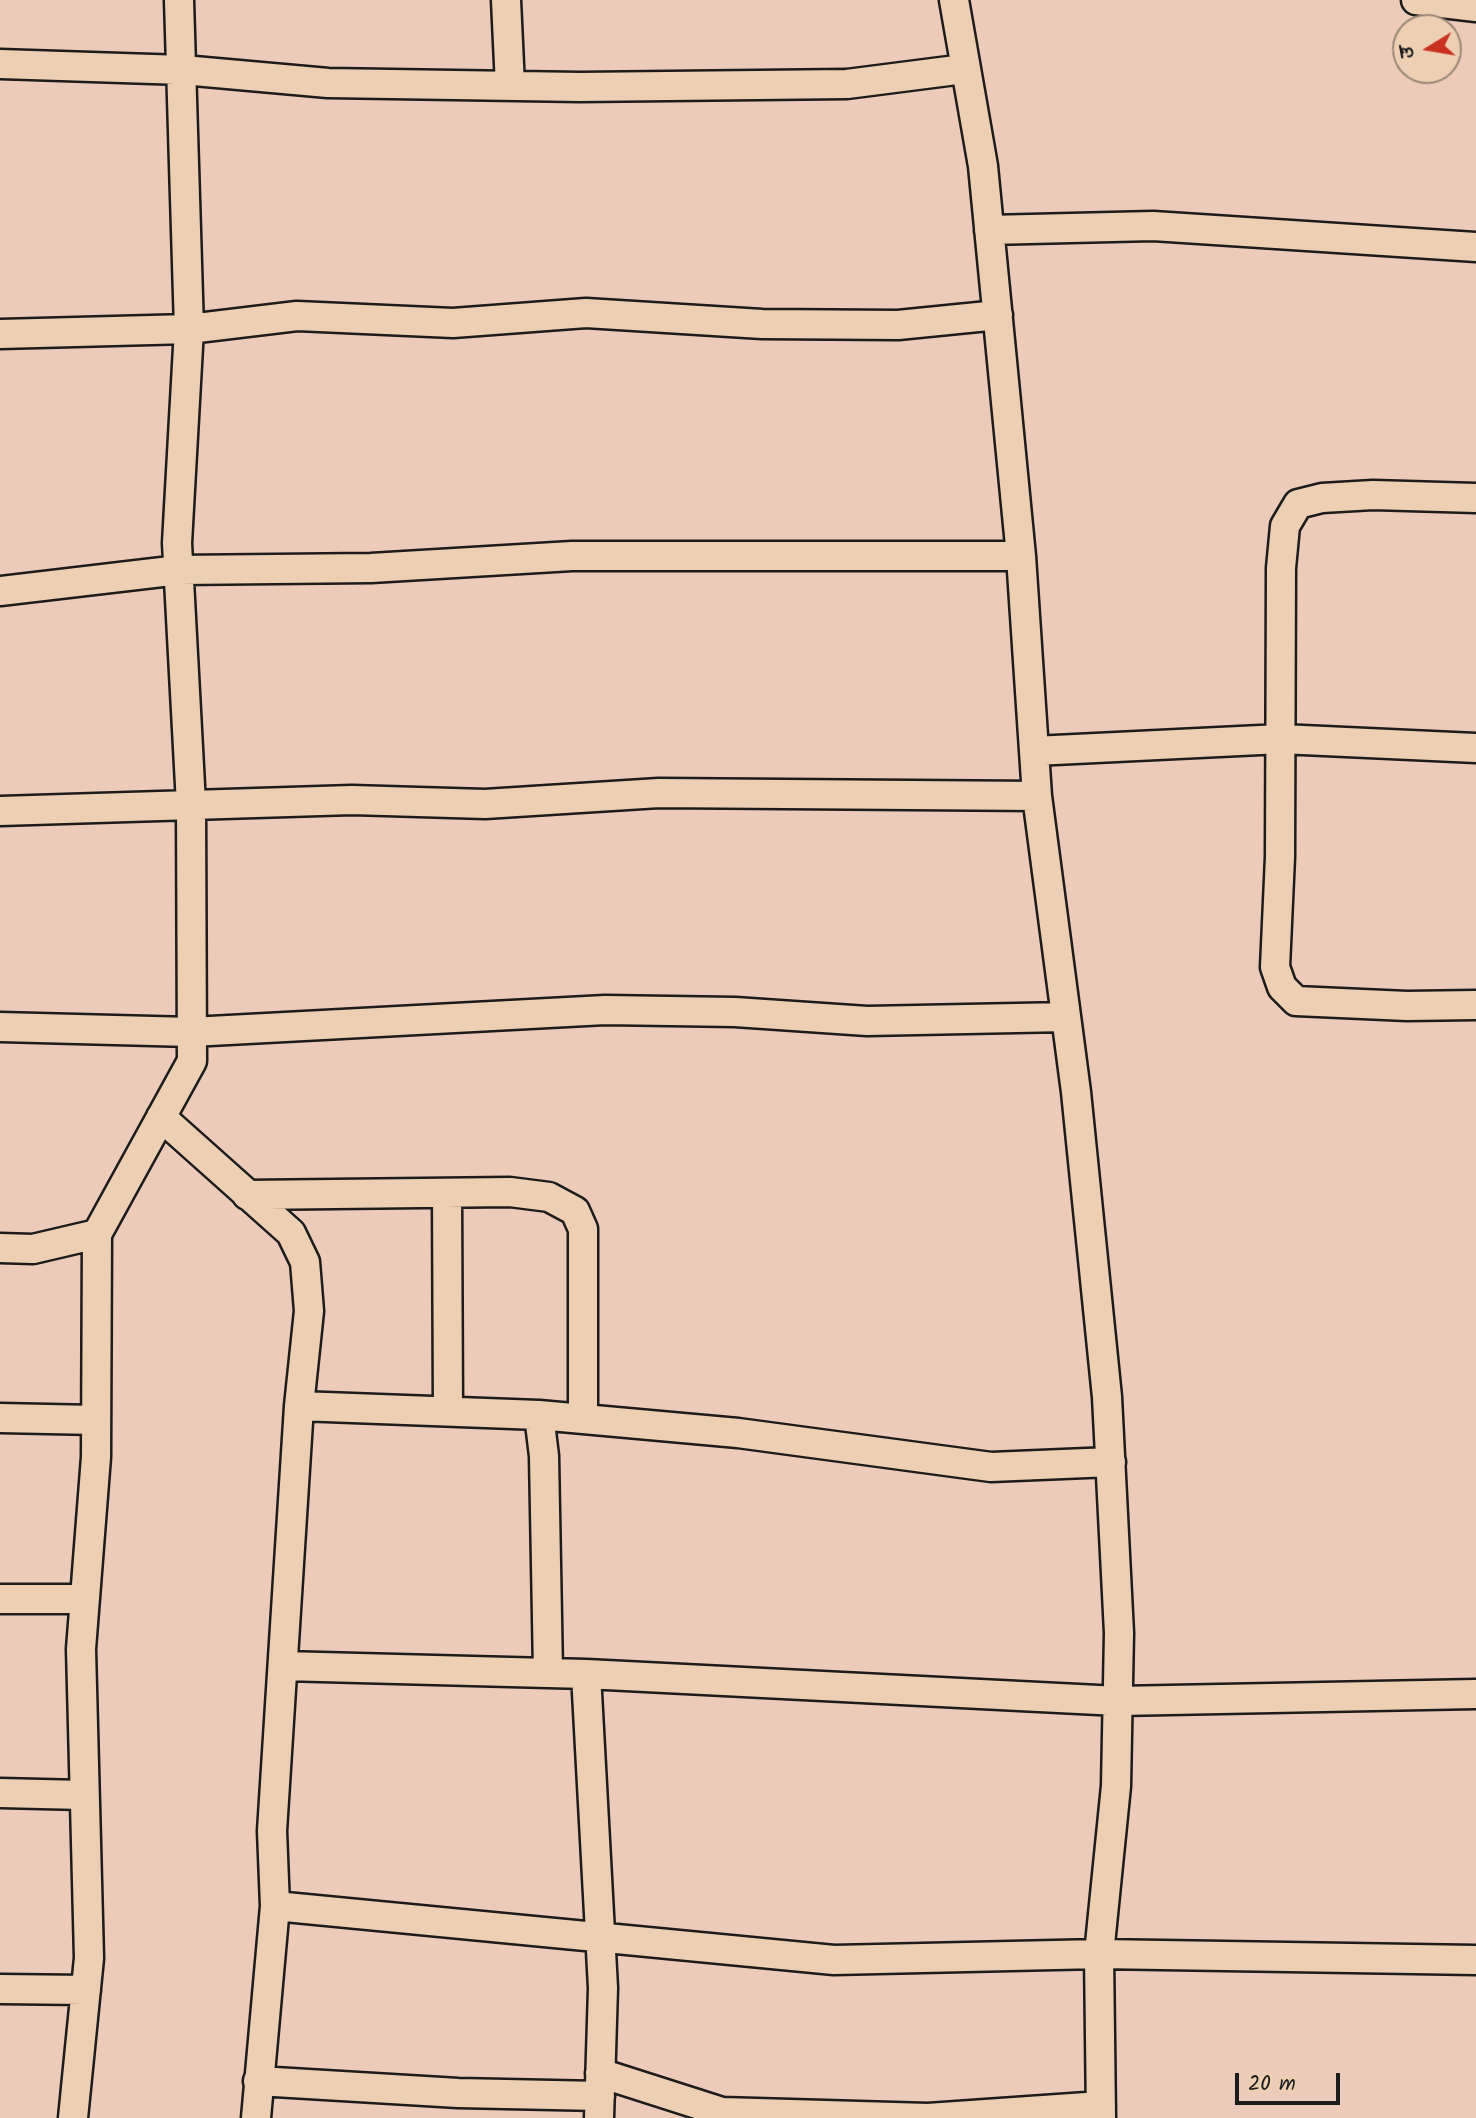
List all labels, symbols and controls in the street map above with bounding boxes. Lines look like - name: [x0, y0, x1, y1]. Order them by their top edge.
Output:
- north arrow: [1392, 14, 1462, 84]
- text: उ: [1392, 44, 1424, 61]
- scale bar: [1238, 2058, 1343, 2102]
- text: 20 m: [1248, 2068, 1296, 2101]

